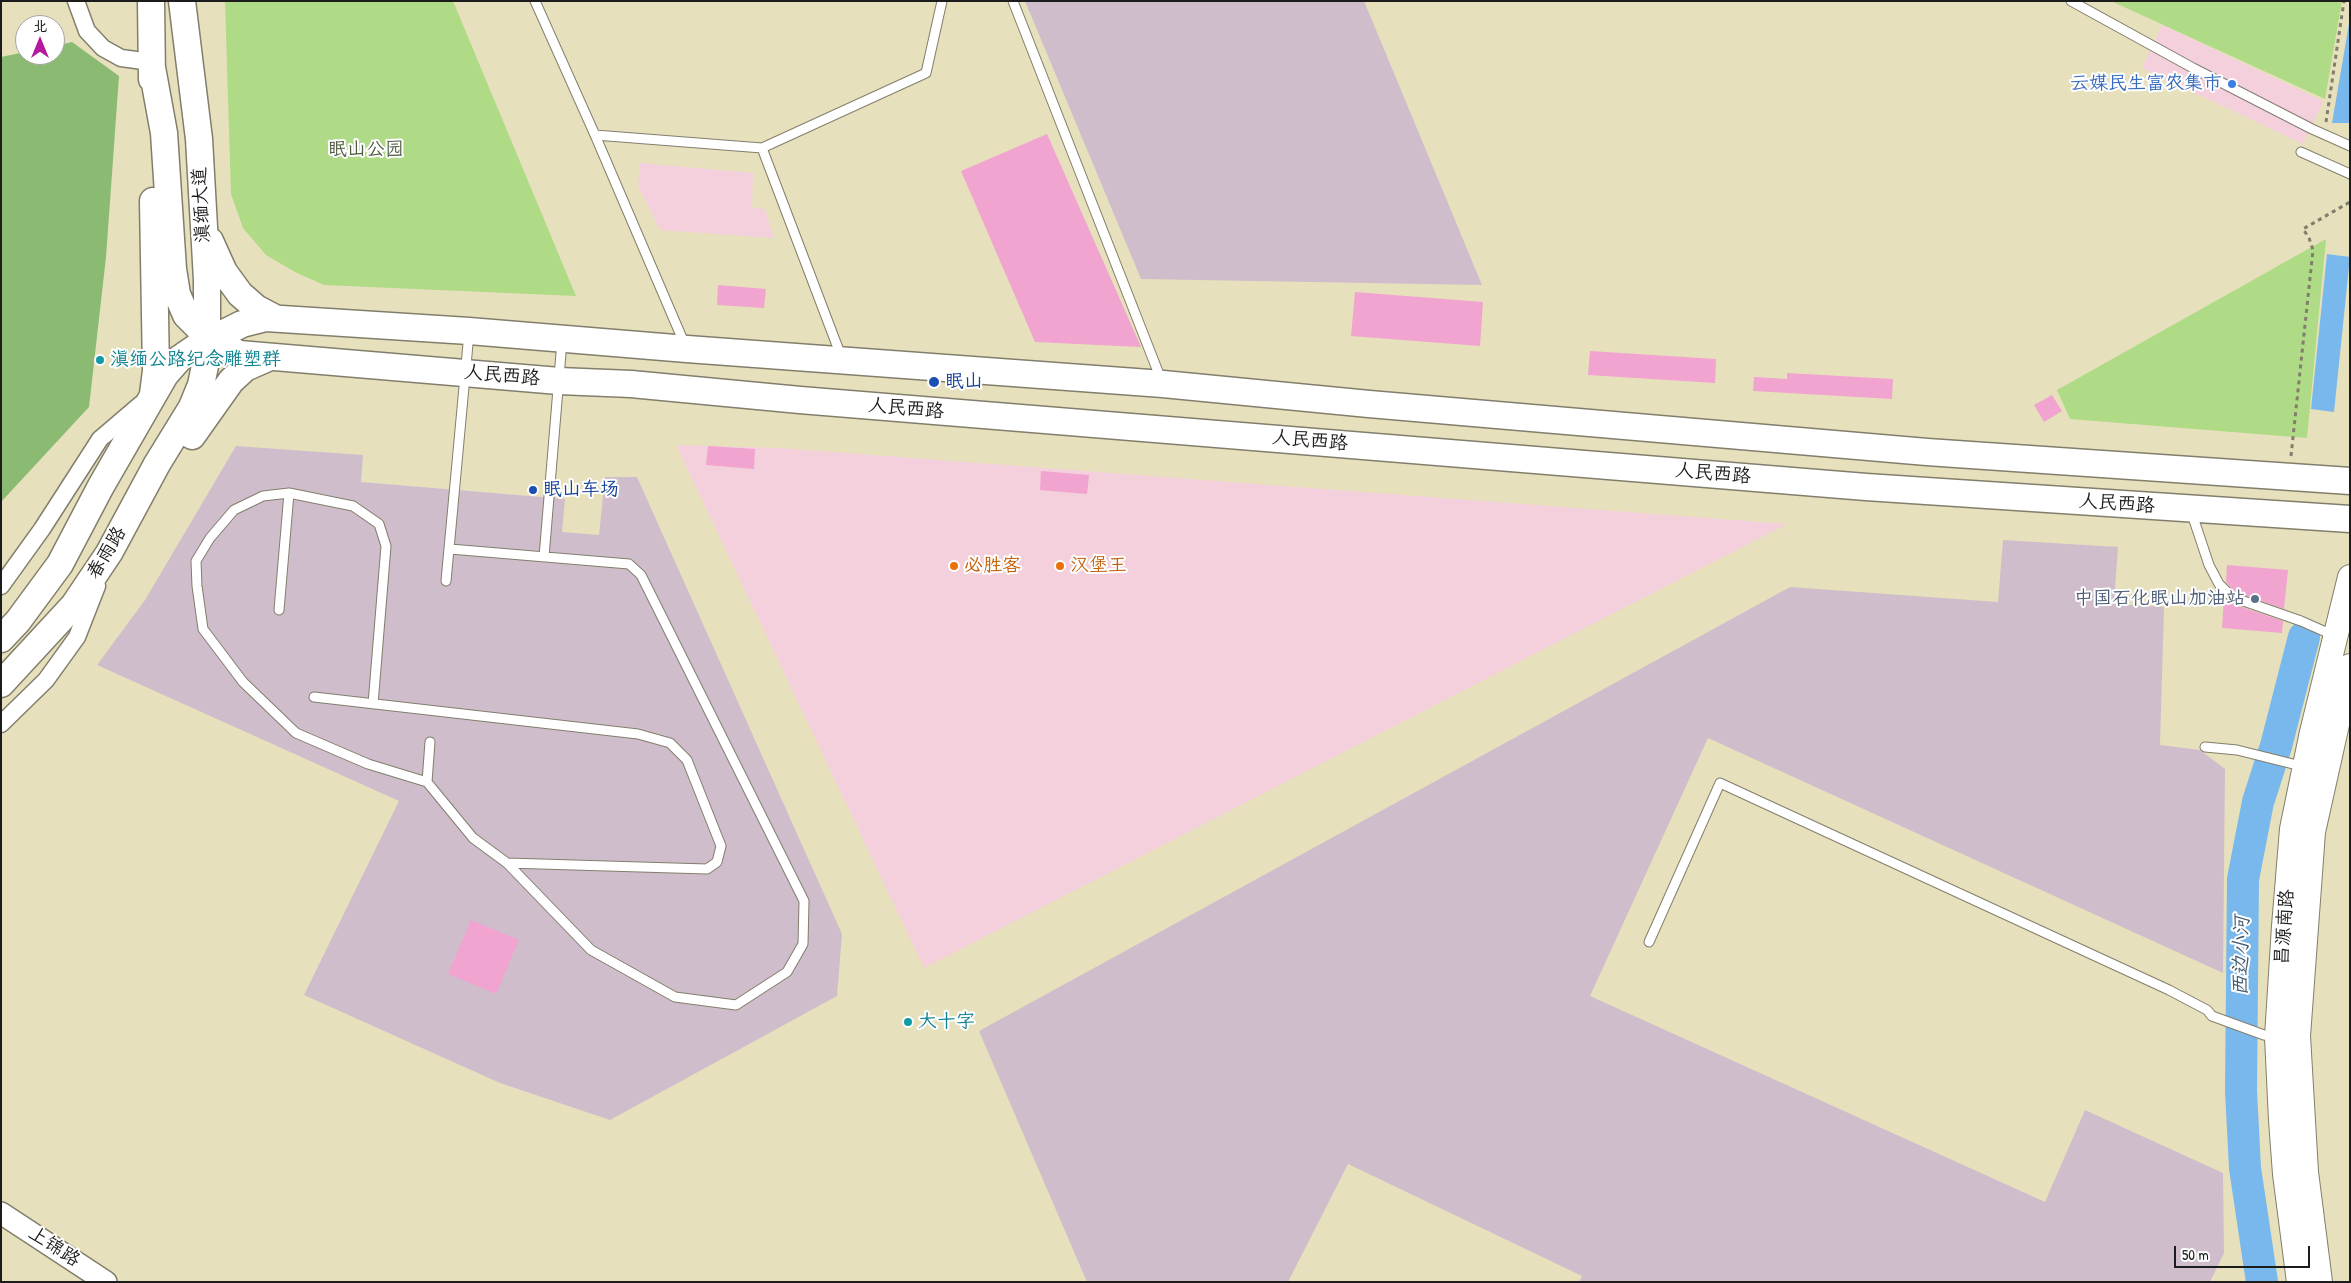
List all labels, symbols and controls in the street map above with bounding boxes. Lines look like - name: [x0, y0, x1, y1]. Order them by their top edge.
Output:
- north arrow: [15, 15, 65, 65]
- text: 北: [33, 16, 47, 35]
- place label: 云媒民生富农集市: [2070, 73, 2222, 95]
- marker: 云媒民生富农集市: [2226, 78, 2238, 90]
- park label: 眠山公园: [328, 139, 404, 161]
- street label: 滇缅大道: [189, 166, 215, 244]
- place label: 滇缅公路纪念雕塑群: [110, 349, 281, 371]
- marker: 滇缅公路纪念雕塑群: [94, 354, 106, 366]
- street label: 人民西路: [463, 361, 541, 391]
- place label: 眠山: [945, 371, 983, 393]
- marker: 眠山: [927, 375, 941, 389]
- street label: 人民西路: [867, 394, 945, 424]
- street label: 人民西路: [1271, 426, 1349, 456]
- street label: 人民西路: [1674, 459, 1752, 489]
- place label: 眠山车场: [543, 479, 619, 501]
- marker: 眠山车场: [527, 484, 539, 496]
- street label: 人民西路: [2078, 490, 2156, 518]
- street label: 春雨路: [83, 523, 131, 583]
- place label: 必胜客: [964, 555, 1021, 577]
- place label: 汉堡王: [1070, 555, 1127, 577]
- marker: 必胜客: [948, 560, 960, 572]
- marker: 汉堡王: [1054, 560, 1066, 572]
- place label: 中国石化眠山加油站: [2074, 588, 2245, 610]
- marker: 中国石化眠山加油站: [2249, 593, 2261, 605]
- street label: 昌源南路: [2271, 888, 2299, 966]
- water label: 西边小河: [2229, 916, 2255, 996]
- place label: 大十字: [918, 1011, 975, 1033]
- marker: 大十字: [902, 1016, 914, 1028]
- street label: 上锦路: [24, 1222, 84, 1272]
- scale bar: [2176, 1236, 2312, 1268]
- text: 50 m: [2182, 1244, 2209, 1265]

